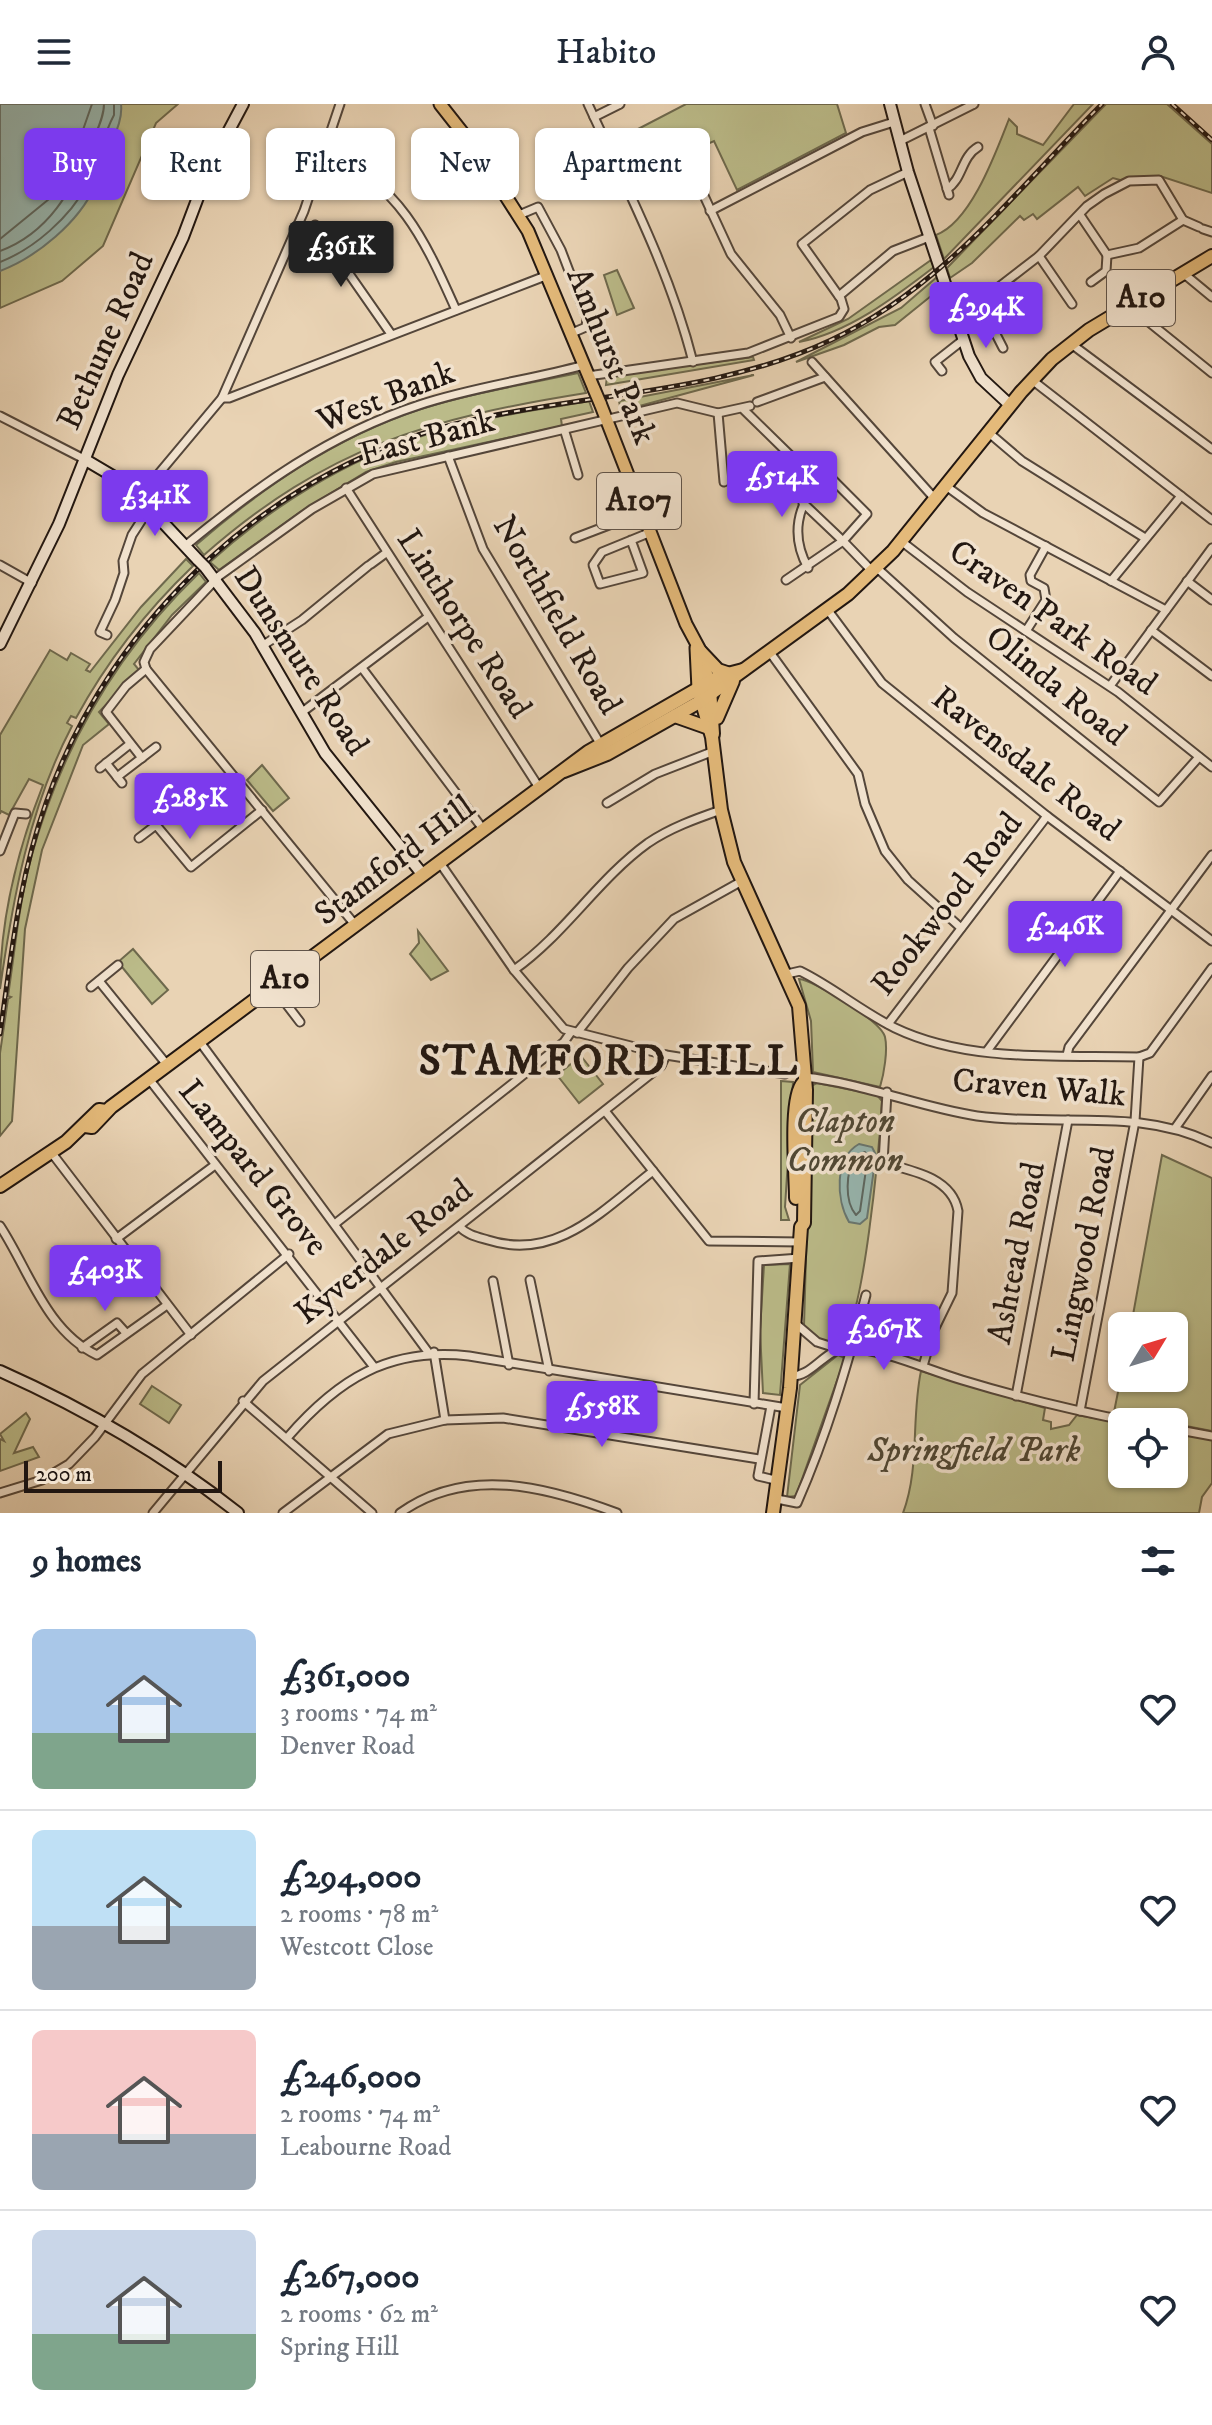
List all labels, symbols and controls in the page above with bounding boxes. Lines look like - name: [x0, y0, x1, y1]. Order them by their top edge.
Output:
- icon: menu: [32, 30, 76, 74]
- text: Habito: [556, 30, 656, 75]
- icon: person: [1136, 30, 1180, 74]
- chip: Buy: [24, 128, 125, 200]
- chip: Rent: [141, 128, 250, 200]
- chip: Filters: [266, 128, 395, 200]
- chip: New: [411, 128, 519, 200]
- chip: Apartment: [535, 128, 710, 200]
- pin: £361K: [285, 221, 397, 289]
- text: £361K: [307, 230, 375, 263]
- street label: Bethune Road: [48, 246, 164, 436]
- street label: Amhurst Park: [557, 261, 666, 451]
- road number: A10: [1107, 270, 1175, 326]
- pin: £294K: [930, 282, 1042, 350]
- text: £294K: [948, 291, 1024, 324]
- street label: West Bank: [310, 352, 461, 443]
- street label: East Bank: [355, 400, 500, 476]
- pin: £514K: [726, 451, 838, 519]
- text: £514K: [745, 460, 819, 493]
- pin: £341K: [99, 470, 211, 538]
- road number: A107: [597, 473, 681, 529]
- text: £341K: [120, 479, 190, 512]
- street label: Northfield Road: [483, 508, 631, 722]
- street label: Linthorpe Road: [387, 521, 541, 727]
- street label: Craven Park Road: [941, 531, 1165, 705]
- street label: Dunsmure Road: [224, 559, 378, 763]
- street label: Olinda Road: [977, 616, 1135, 756]
- street label: Ravensdale Road: [923, 677, 1129, 851]
- pin: £285K: [134, 773, 246, 841]
- text: £285K: [153, 782, 227, 815]
- street label: Stamford Hill: [306, 786, 484, 935]
- street label: Rookwood Road: [862, 804, 1032, 1004]
- pin: £246K: [1009, 901, 1121, 969]
- text: £246K: [1026, 910, 1104, 943]
- road number: A10: [251, 951, 319, 1007]
- district label: STAMFORD HILL: [419, 1036, 799, 1088]
- street label: Craven Walk: [950, 1059, 1128, 1117]
- street label: Lampard Grove: [169, 1071, 337, 1265]
- park label: Clapton Common: [786, 1101, 904, 1182]
- street label: Lingwood Road: [1043, 1143, 1125, 1365]
- street label: Ashtead Road: [979, 1158, 1055, 1348]
- street label: Kyverdale Road: [287, 1170, 481, 1334]
- pin: £403K: [49, 1245, 161, 1313]
- text: £403K: [68, 1254, 142, 1287]
- pin: £267K: [828, 1304, 940, 1372]
- north arrow: [1108, 1312, 1188, 1392]
- map controls: [1108, 1312, 1188, 1488]
- text: £267K: [846, 1313, 922, 1346]
- pin: £558K: [546, 1381, 658, 1449]
- text: £558K: [564, 1390, 640, 1423]
- button: locate: [1108, 1408, 1188, 1488]
- park label: Springfield Park: [867, 1430, 1081, 1472]
- scale bar: [24, 1457, 222, 1493]
- text: 200 m: [36, 1461, 92, 1488]
- icon: filters: [1136, 1539, 1180, 1583]
- text: 9 homes: [32, 1540, 141, 1582]
- text: £361,000: [280, 1655, 410, 1697]
- icon: home: [96, 1661, 192, 1757]
- icon: heart: [1136, 1687, 1180, 1731]
- text: 3 rooms · 74 m²: [280, 1697, 437, 1730]
- text: Denver Road: [280, 1730, 415, 1763]
- text: £294,000: [280, 1856, 422, 1898]
- icon: home: [96, 1862, 192, 1958]
- icon: heart: [1136, 1888, 1180, 1932]
- text: 2 rooms · 78 m²: [280, 1898, 438, 1931]
- text: Westcott Close: [280, 1931, 434, 1964]
- text: £246,000: [280, 2056, 422, 2098]
- icon: home: [96, 2062, 192, 2158]
- icon: heart: [1136, 2088, 1180, 2132]
- text: 2 rooms · 74 m²: [280, 2098, 440, 2131]
- text: Leabourne Road: [280, 2131, 451, 2164]
- text: £267,000: [280, 2256, 420, 2298]
- icon: home: [96, 2262, 192, 2358]
- icon: heart: [1136, 2288, 1180, 2332]
- text: 2 rooms · 62 m²: [280, 2298, 438, 2331]
- text: Spring Hill: [280, 2331, 399, 2364]

